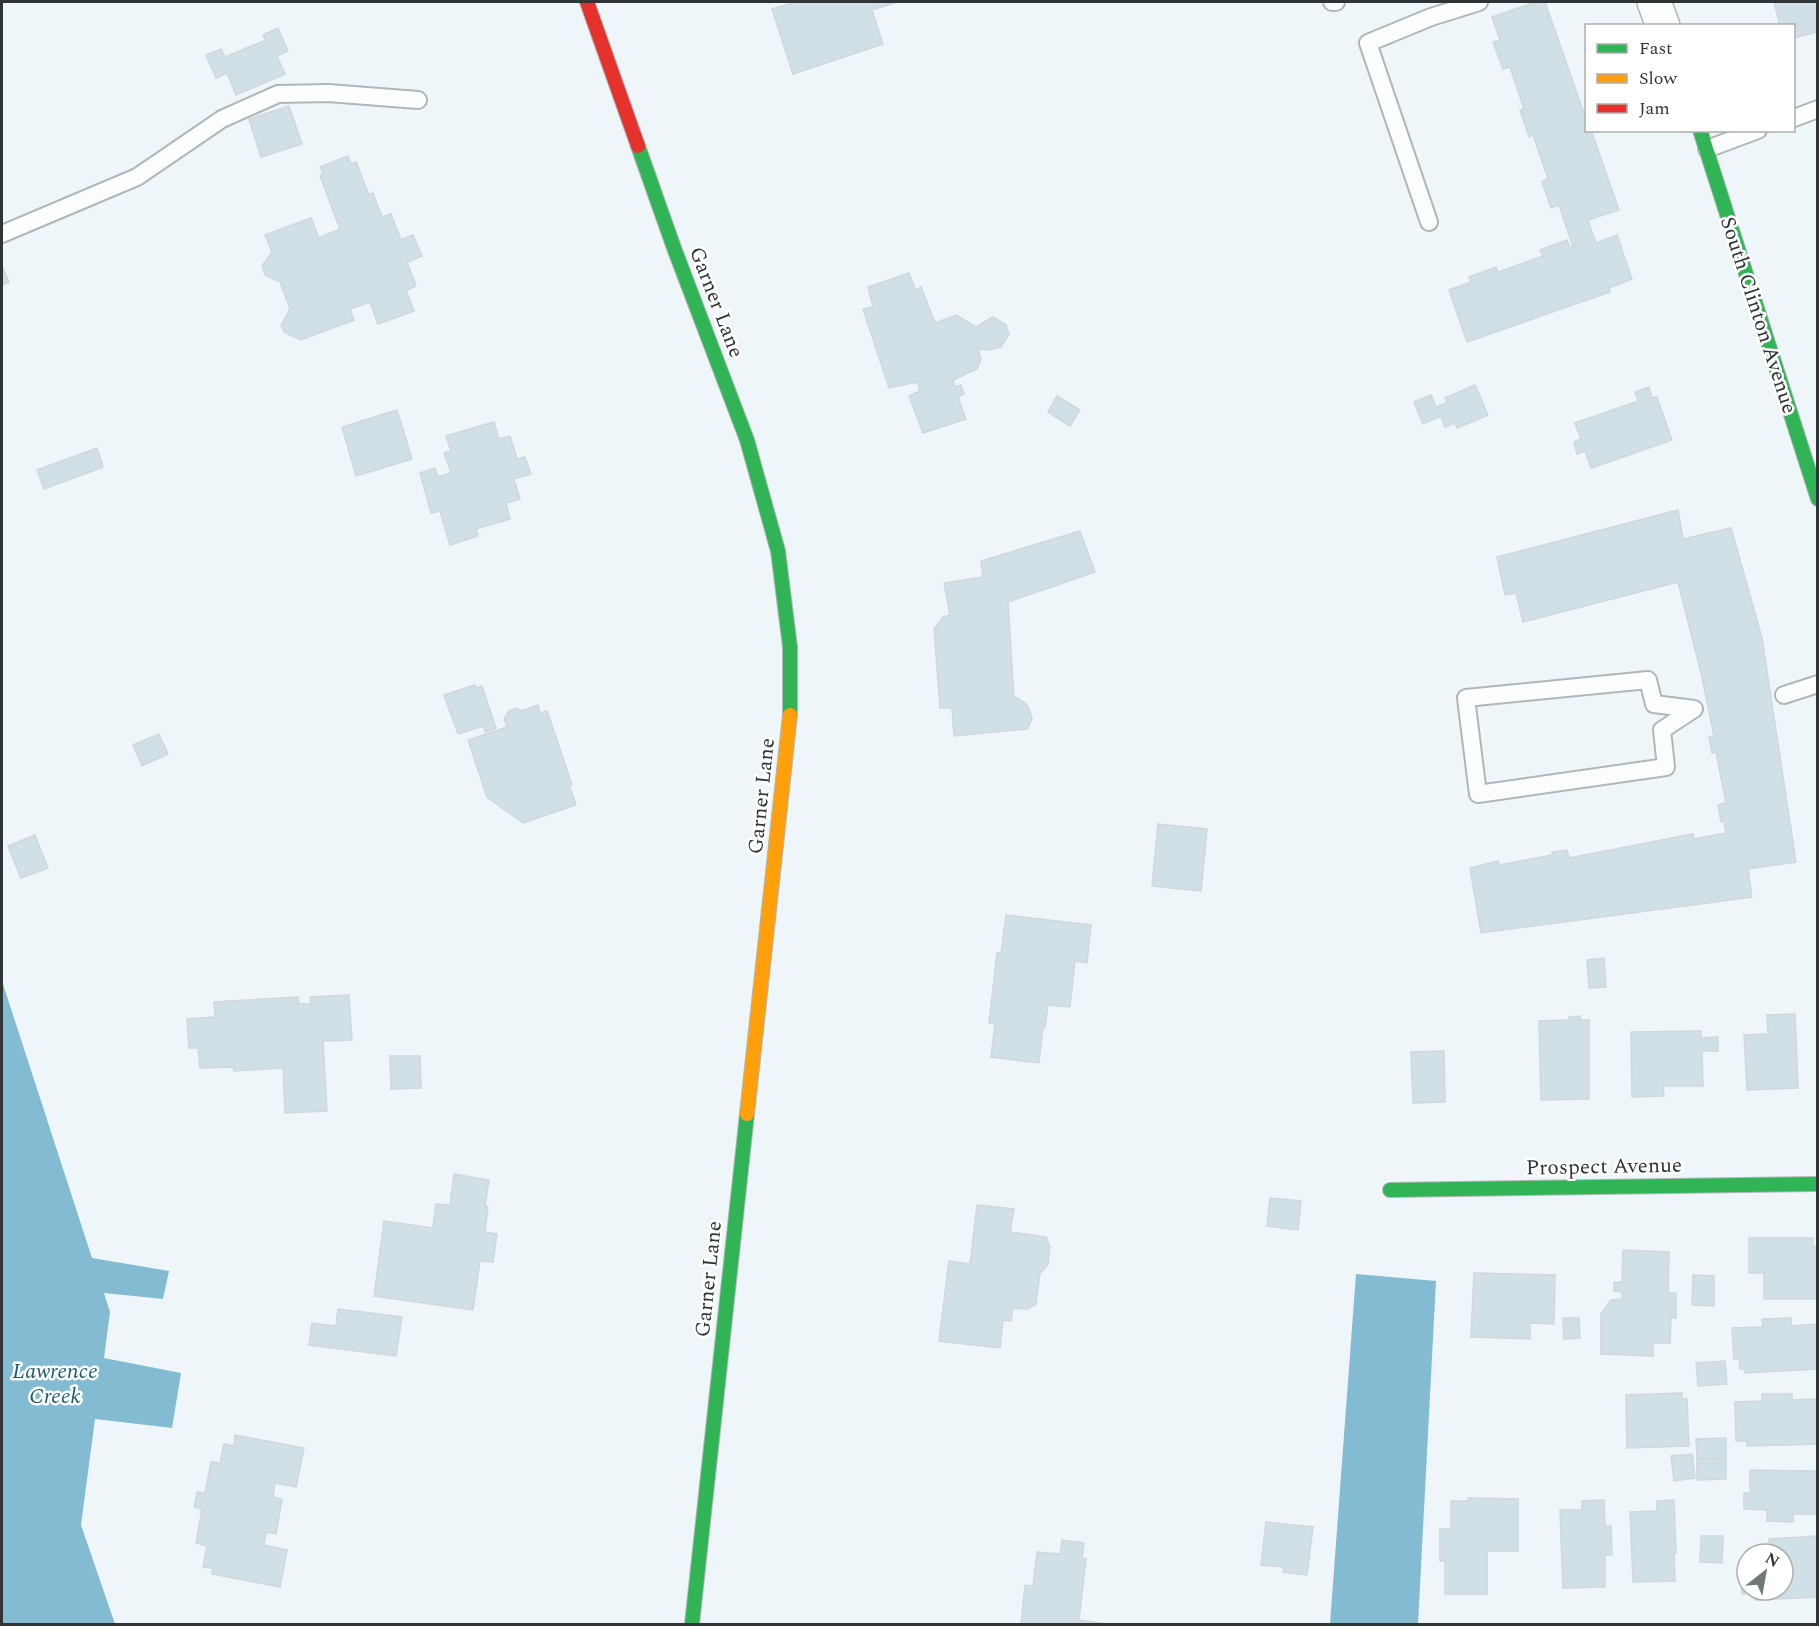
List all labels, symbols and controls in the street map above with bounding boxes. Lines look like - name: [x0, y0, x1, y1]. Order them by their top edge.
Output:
- legend: [1585, 24, 1795, 132]
- text: Fast: [1639, 35, 1672, 62]
- text: Slow: [1639, 65, 1678, 92]
- text: Jam: [1639, 95, 1670, 122]
- street label: South Clinton Avenue: [1711, 213, 1805, 418]
- street label: Garner Lane: [680, 242, 752, 363]
- street label: Garner Lane: [740, 736, 784, 856]
- street label: Prospect Avenue: [1526, 1150, 1682, 1184]
- street label: Garner Lane: [687, 1219, 731, 1339]
- water label: Lawrence Creek: [12, 1355, 98, 1413]
- north arrow: [1735, 1542, 1795, 1602]
- text: N: [1760, 1546, 1784, 1574]

